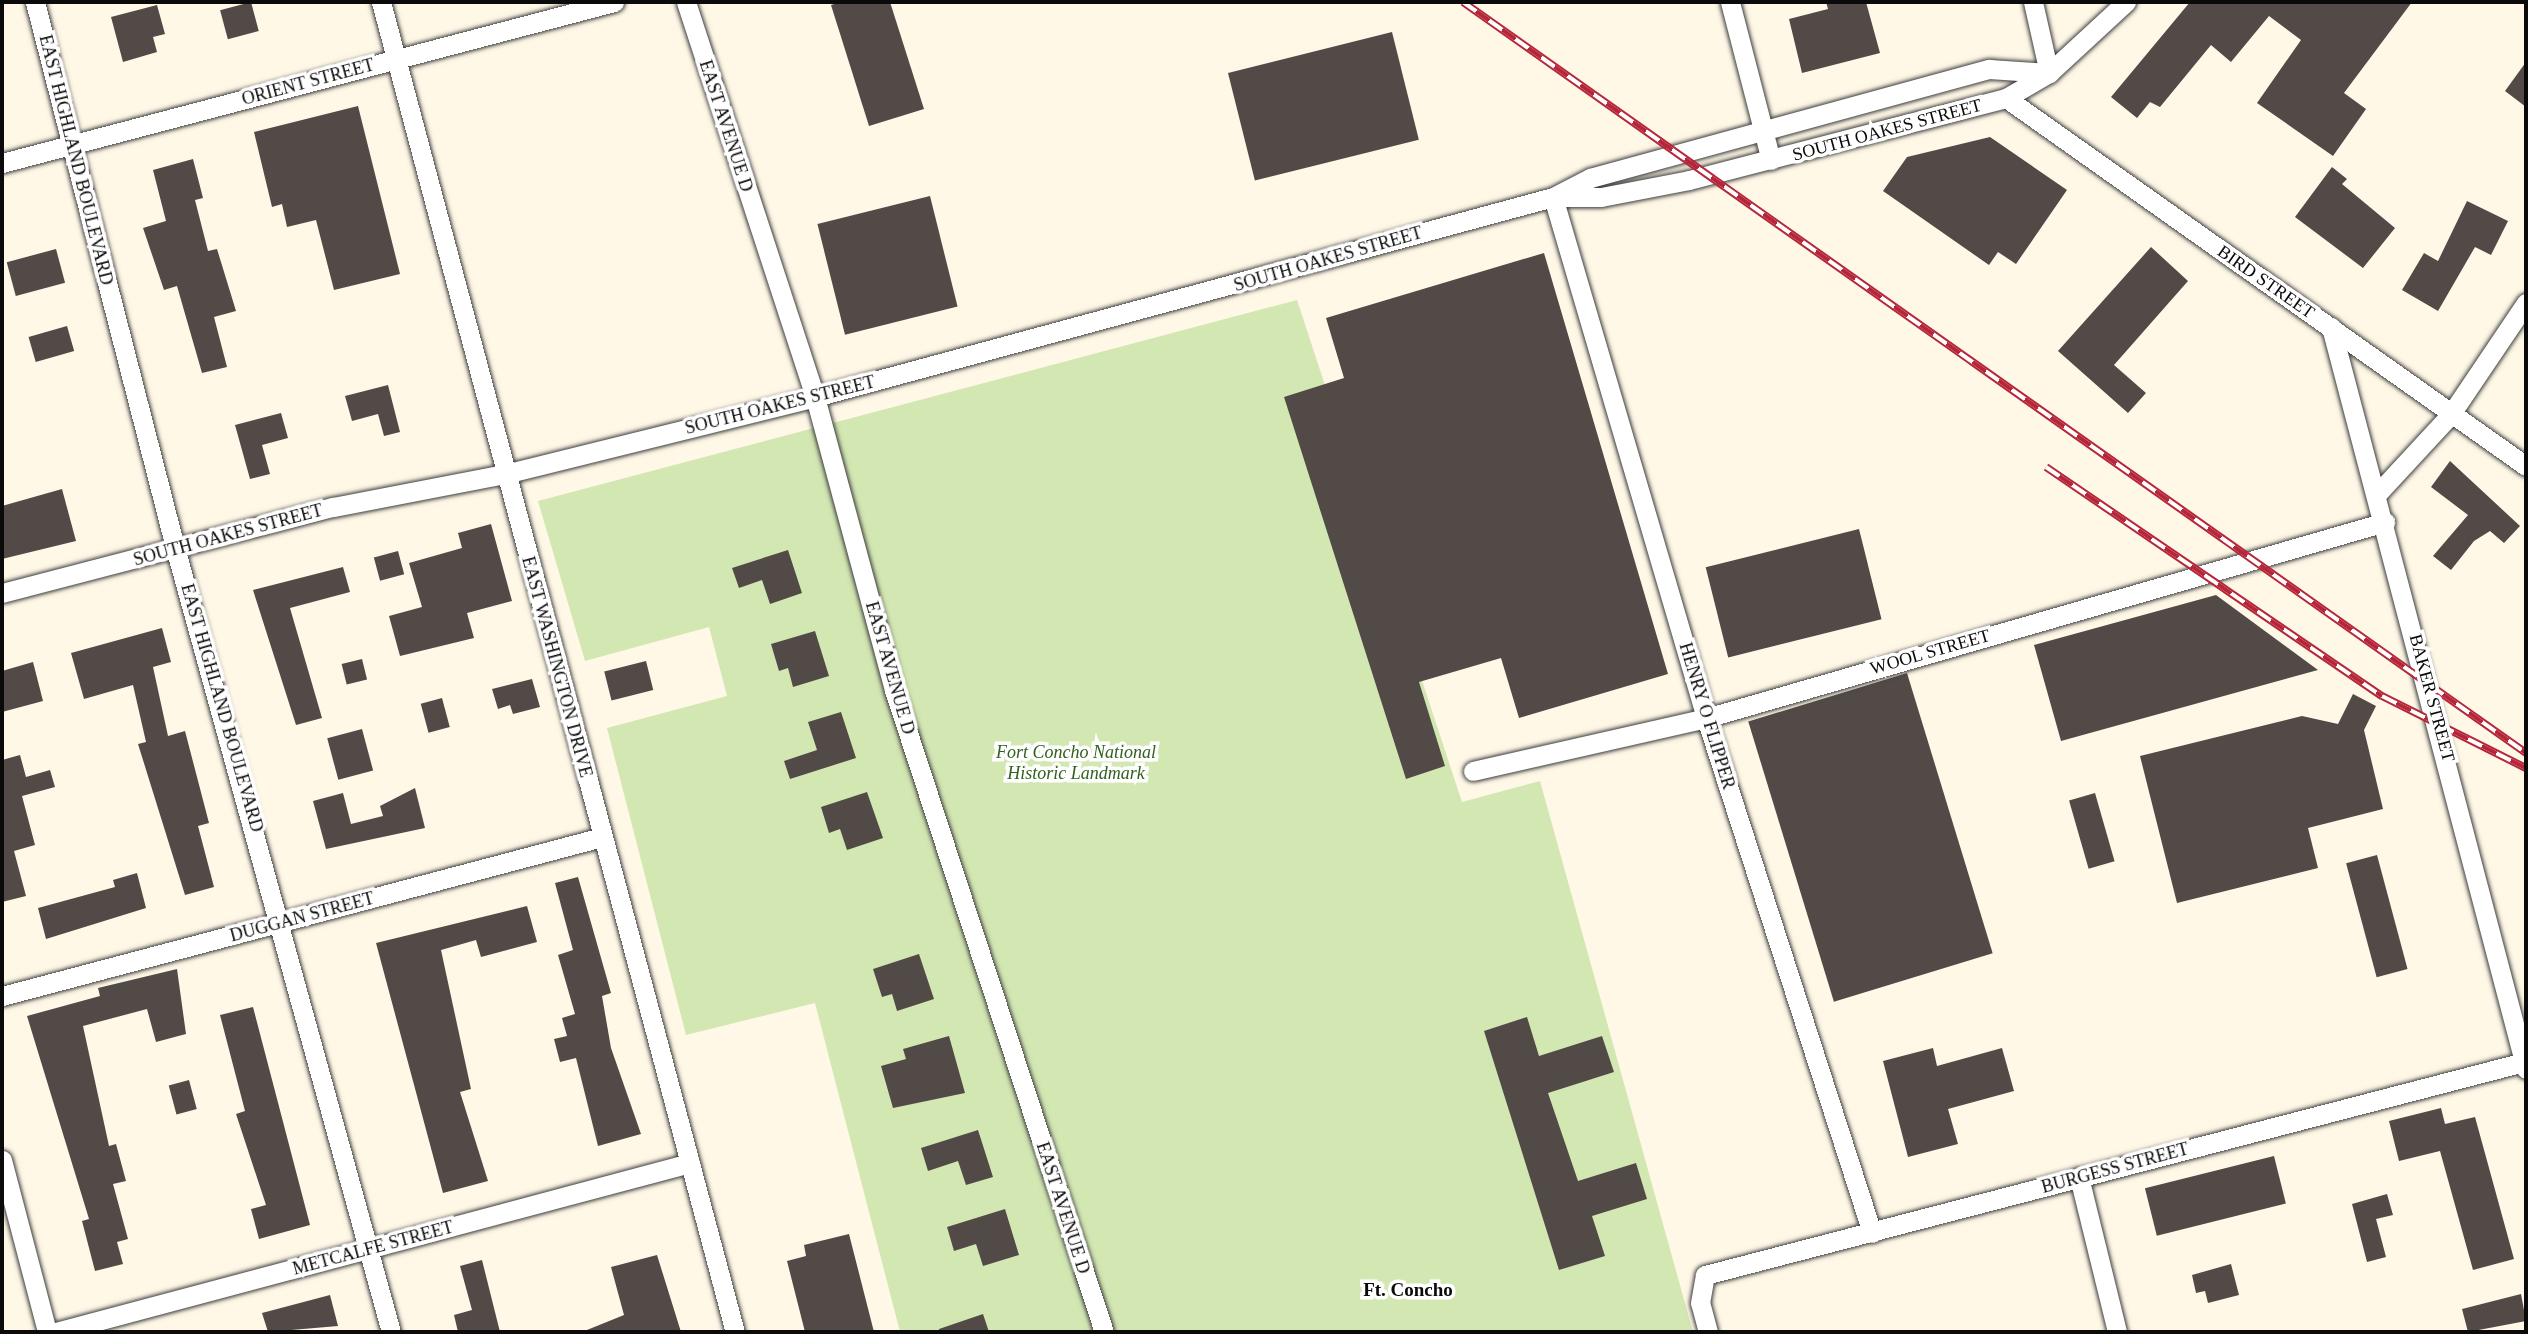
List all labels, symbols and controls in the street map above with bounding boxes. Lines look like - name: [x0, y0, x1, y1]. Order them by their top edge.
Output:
- street label: EAST HIGHLAND BOULEVARD: [34, 32, 118, 288]
- street label: ORIENT STREET: [239, 54, 377, 110]
- street label: EAST AVENUE D: [694, 57, 758, 195]
- street label: SOUTH OAKES STREET: [1790, 94, 1984, 166]
- street label: SOUTH OAKES STREET: [1231, 222, 1425, 296]
- street label: BIRD STREET: [2213, 241, 2319, 323]
- street label: SOUTH OAKES STREET: [683, 371, 877, 439]
- street label: SOUTH OAKES STREET: [131, 499, 325, 571]
- street label: EAST WASHINGTON DRIVE: [517, 554, 597, 780]
- street label: EAST HIGHLAND BOULEVARD: [176, 581, 268, 835]
- street label: EAST AVENUE D: [861, 598, 919, 738]
- street label: WOOL STREET: [1867, 624, 1993, 680]
- street label: BAKER STREET: [2405, 632, 2459, 764]
- street label: HENRY O FLIPPER: [1674, 640, 1740, 792]
- park label: Fort Concho National Historic Landmark: [996, 742, 1156, 784]
- street label: DUGGAN STREET: [227, 887, 377, 947]
- street label: BURGESS STREET: [2039, 1138, 2191, 1198]
- street label: EAST AVENUE D: [1031, 1139, 1095, 1277]
- street label: METCALFE STREET: [290, 1216, 456, 1280]
- district label: Ft. Concho: [1363, 1279, 1453, 1301]

